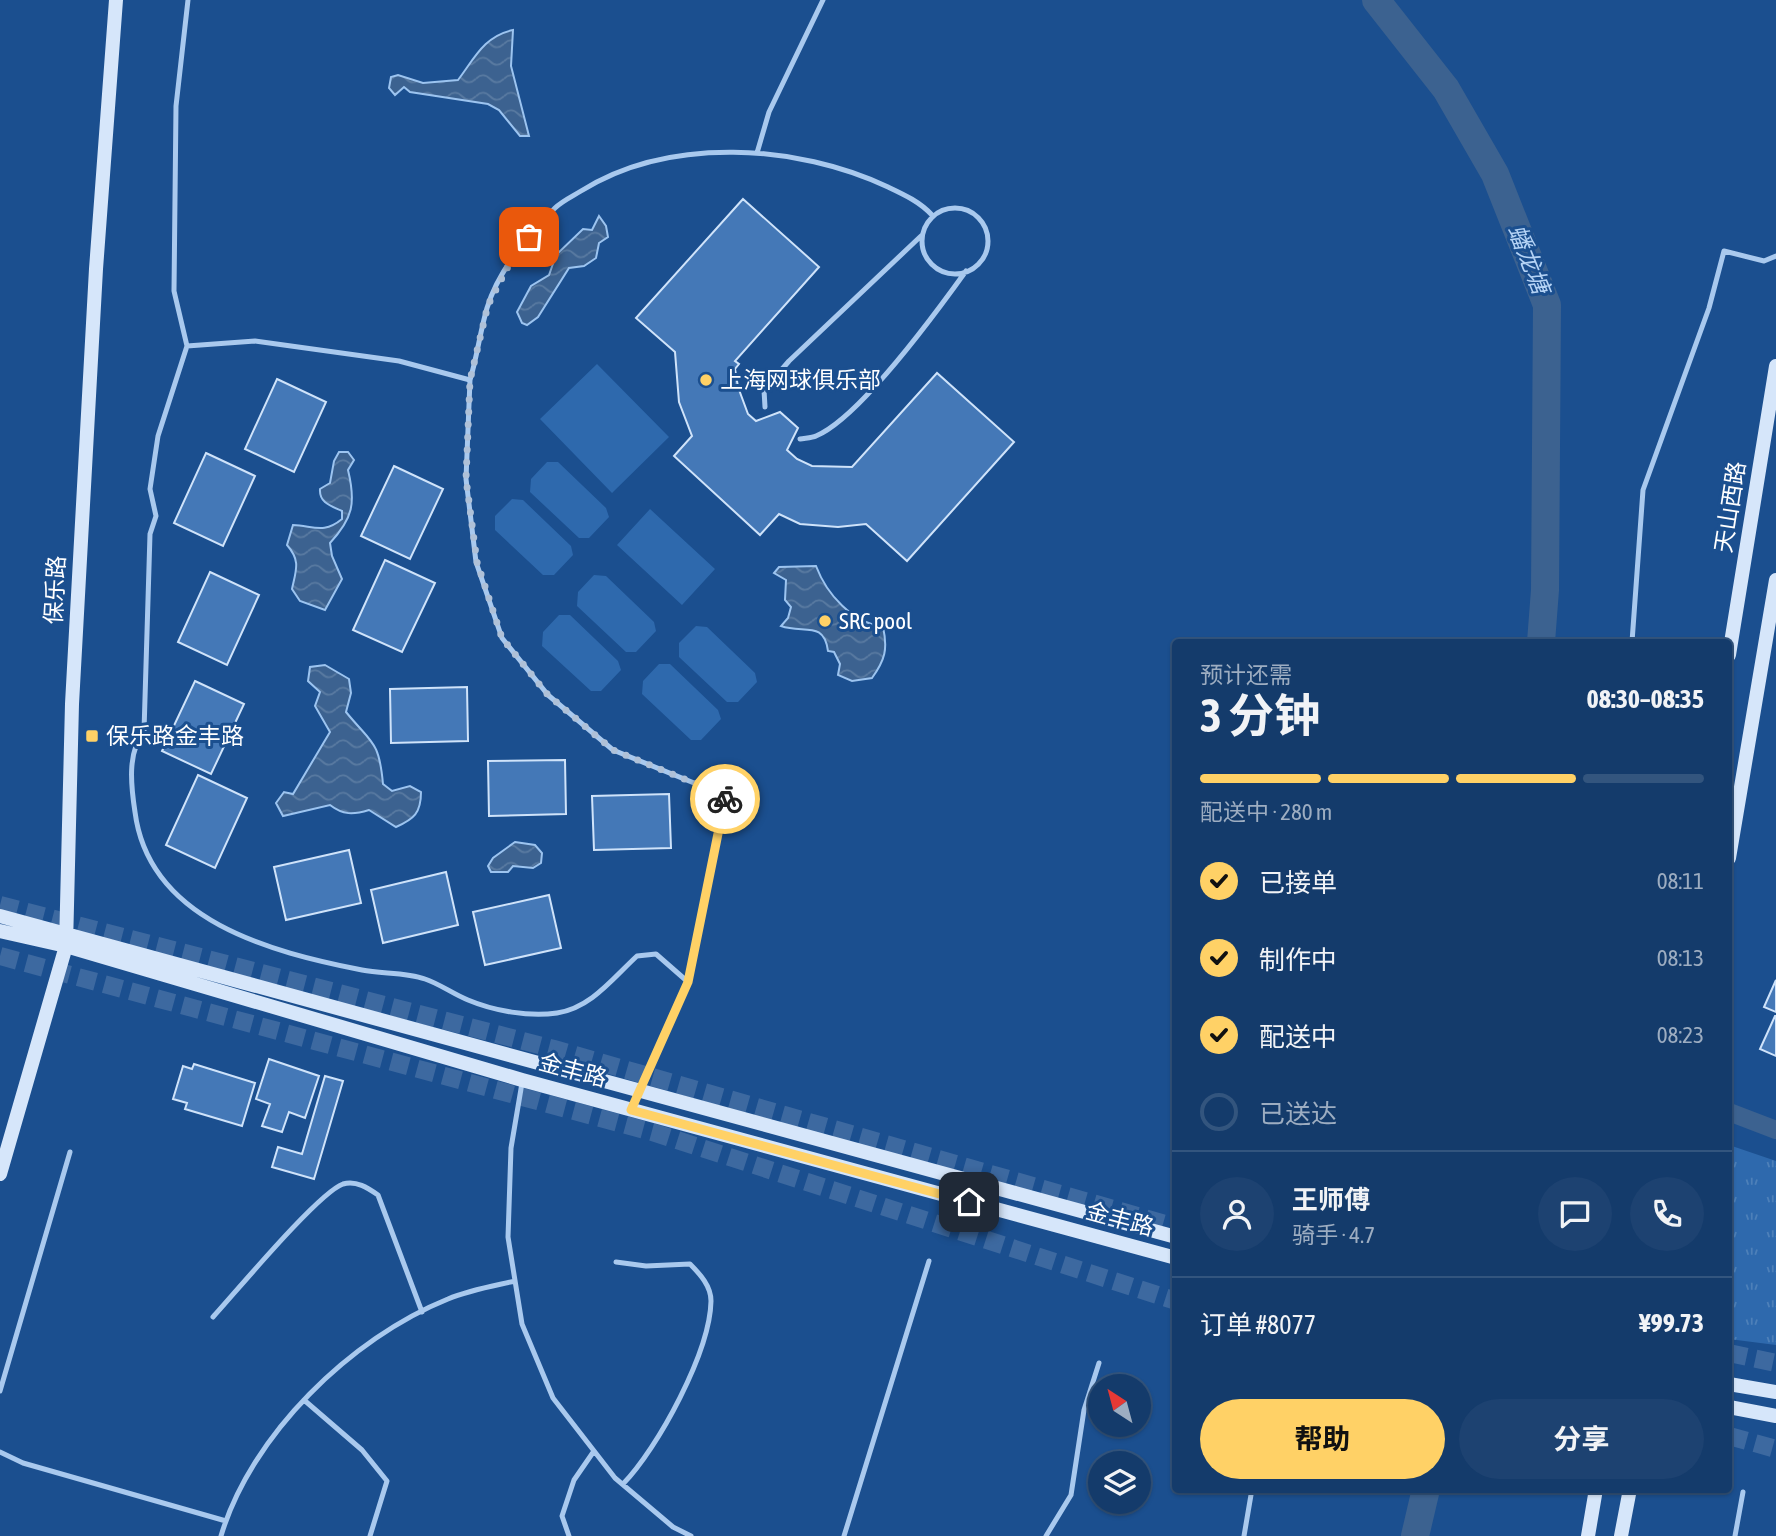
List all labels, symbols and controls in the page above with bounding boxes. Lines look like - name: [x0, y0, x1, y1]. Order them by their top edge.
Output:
- pin: [499, 207, 559, 267]
- icon: bag: [510, 218, 548, 256]
- water label: 蟠龙塘: [1503, 221, 1557, 301]
- place label: 上海网球俱乐部: [720, 367, 881, 393]
- marker: 上海网球俱乐部: [698, 372, 714, 388]
- street label: 天山西路: [1710, 460, 1750, 554]
- street label: 保乐路: [40, 555, 70, 625]
- place label: SRC pool: [839, 608, 912, 634]
- marker: SRC pool: [817, 613, 833, 629]
- text: 预计还需: [1200, 662, 1292, 688]
- text: 08:30–08:35: [1587, 684, 1704, 714]
- text: 3 分钟: [1200, 689, 1320, 742]
- place label: 保乐路金丰路: [106, 723, 244, 749]
- marker: 保乐路金丰路: [84, 728, 100, 744]
- courier: [690, 764, 760, 834]
- icon: bike: [706, 780, 744, 818]
- text: 配送中 · 280 m: [1200, 799, 1332, 825]
- icon: check: [1200, 862, 1238, 900]
- text: 已接单: [1259, 868, 1337, 898]
- text: 08:11: [1657, 868, 1704, 894]
- icon: check: [1200, 939, 1238, 977]
- text: 制作中: [1259, 945, 1337, 975]
- text: 08:13: [1657, 945, 1704, 971]
- icon: check: [1200, 1016, 1238, 1054]
- text: 配送中: [1259, 1022, 1337, 1052]
- text: 08:23: [1657, 1022, 1704, 1048]
- street label: 金丰路: [536, 1049, 610, 1091]
- text: 已送达: [1259, 1099, 1337, 1129]
- pin: [939, 1172, 999, 1232]
- button: person: [1200, 1177, 1274, 1251]
- button: chat: [1538, 1177, 1612, 1251]
- button: phone: [1630, 1177, 1704, 1251]
- icon: home: [950, 1183, 988, 1221]
- text: 王师傅: [1292, 1185, 1370, 1215]
- street label: 金丰路: [1083, 1198, 1157, 1240]
- text: 骑手 · 4.7: [1292, 1222, 1375, 1248]
- text: ¥99.73: [1639, 1308, 1704, 1338]
- text: 订单 #8077: [1200, 1310, 1316, 1340]
- north arrow: [1088, 1374, 1152, 1437]
- map controls: [1088, 1374, 1151, 1514]
- button: 帮助: [1200, 1399, 1445, 1479]
- button: 分享: [1459, 1399, 1704, 1479]
- button: layers: [1088, 1451, 1151, 1514]

